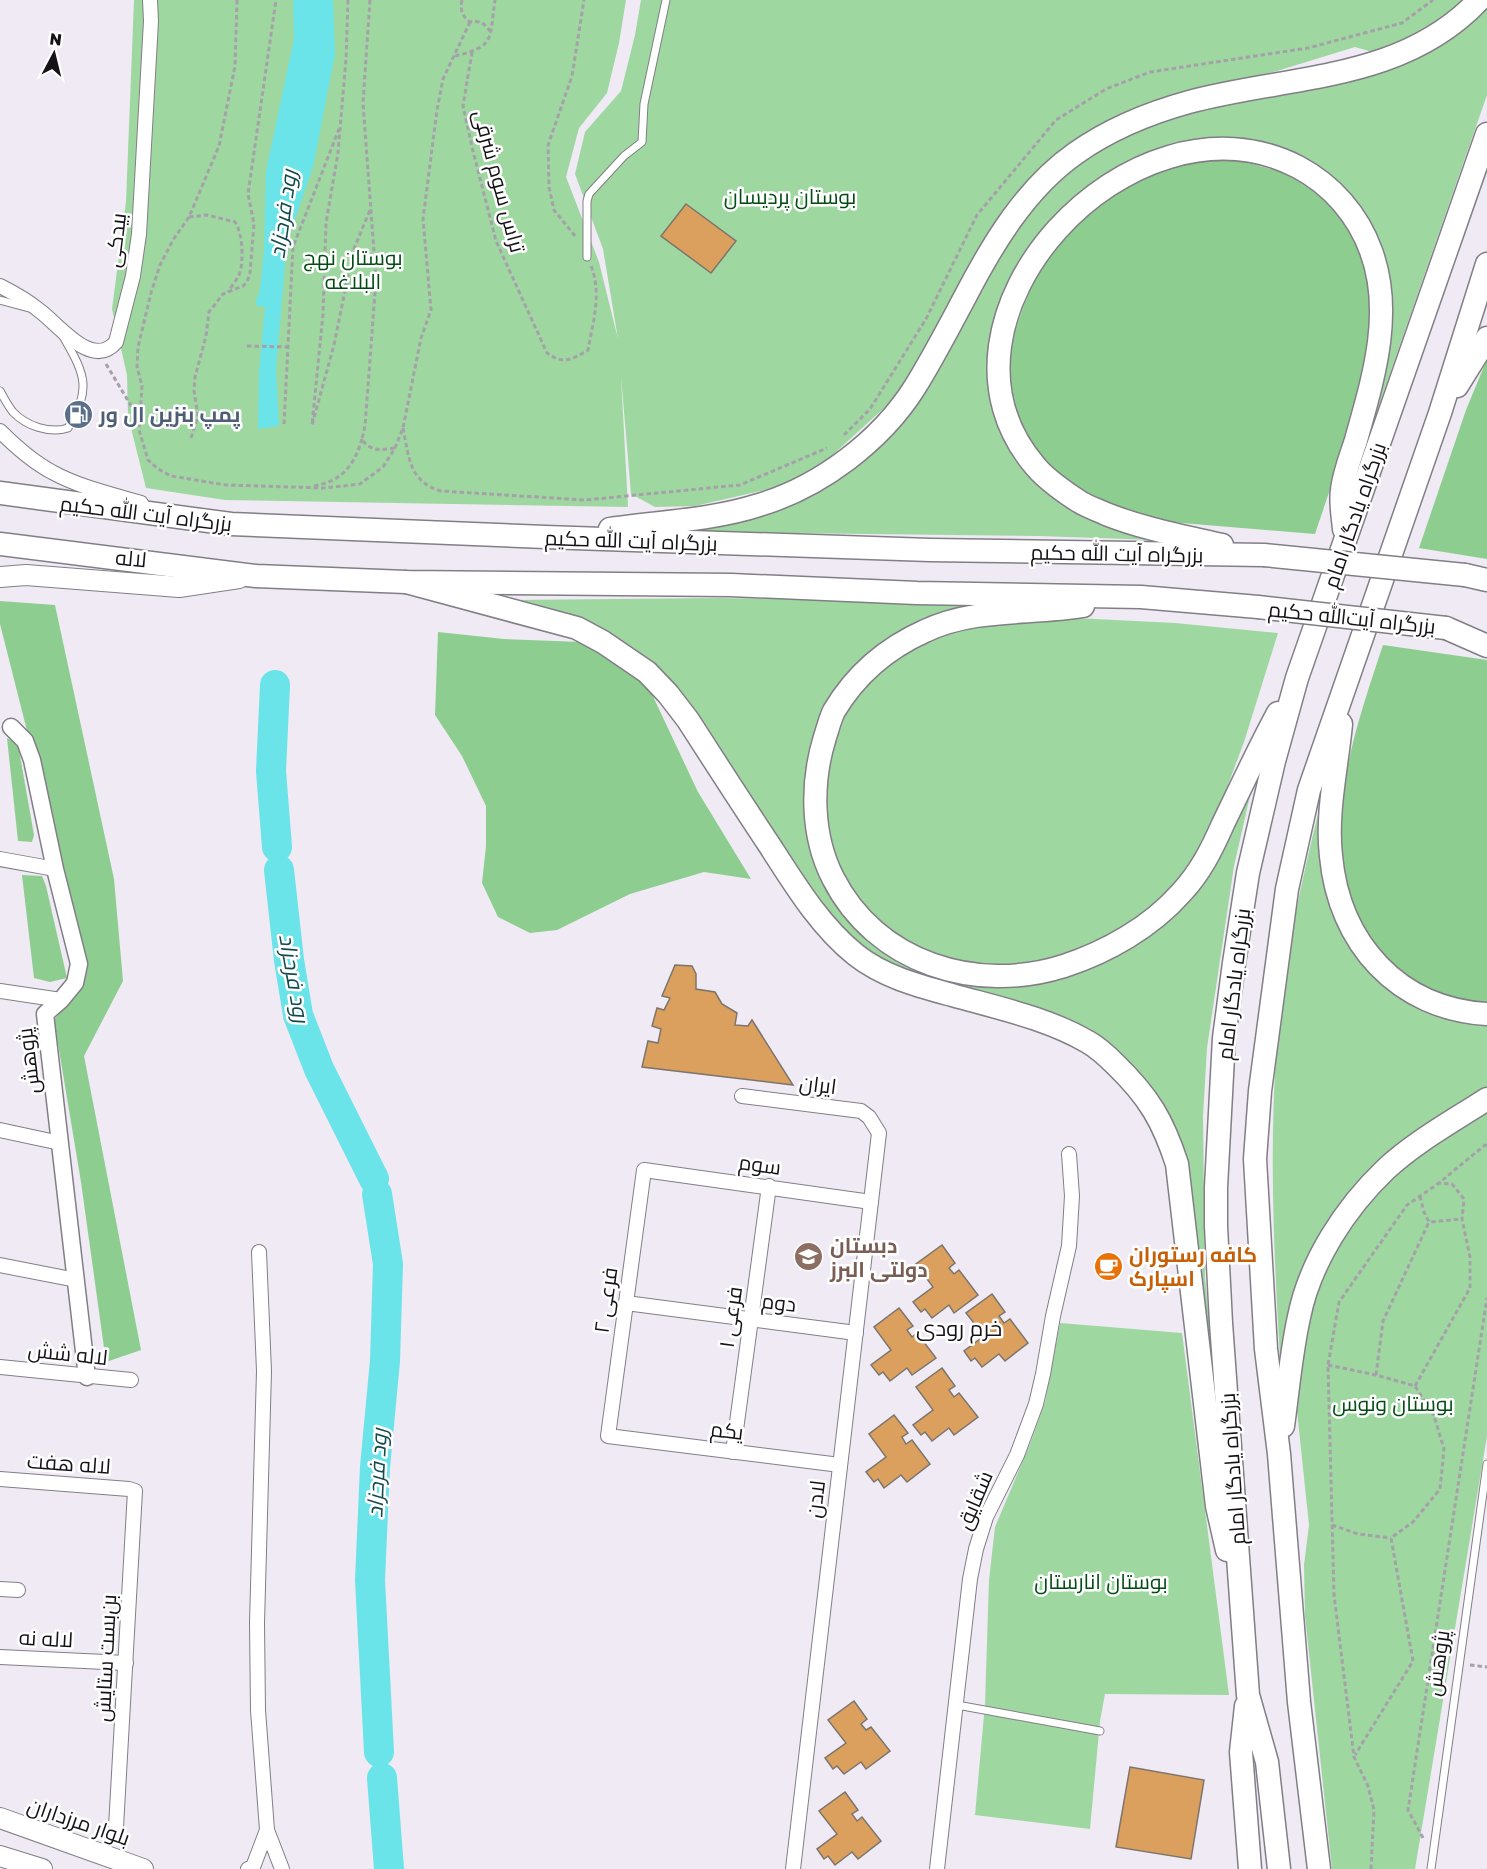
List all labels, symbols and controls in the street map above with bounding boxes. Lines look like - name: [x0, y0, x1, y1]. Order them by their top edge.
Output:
- north arrow: [24, 24, 84, 84]
- text: N: [49, 28, 63, 50]
- street label: تراس سوم شرقی: [467, 107, 532, 256]
- water label: رود فرحزاد: [262, 167, 302, 260]
- park label: بوستان پردیسان: [724, 183, 856, 211]
- street label: بیدکی: [99, 211, 132, 269]
- park label: بوستان نهج البلاغه: [303, 244, 403, 294]
- fuel station icon: پمپ بنزین ال ور: [62, 398, 94, 430]
- place label: پمپ بنزین ال ور: [98, 401, 241, 430]
- street label: بزرگراه یادگار امام: [1317, 439, 1393, 592]
- street label: بزرگراه آیت الله حکیم: [58, 490, 234, 538]
- street label: بزرگراه آیت الله حکیم: [544, 524, 718, 558]
- street label: بزرگراه آیت الله حکیم: [1030, 538, 1204, 570]
- street label: لاله: [114, 544, 148, 572]
- street label: بزرگراه آیت‌الله حکیم: [1267, 595, 1437, 641]
- street label: بزرگراه یادگار امام: [1211, 907, 1257, 1062]
- water label: رود فرحزاد: [274, 932, 316, 1025]
- street label: پژوهش: [11, 1026, 47, 1095]
- street label: ایران: [798, 1069, 838, 1100]
- street label: سوم: [737, 1148, 783, 1182]
- place label: دبستان دولتی البرز: [829, 1232, 928, 1283]
- school or university icon: دبستان دولتی البرز: [793, 1241, 825, 1273]
- place label: کافه رستوران اسپارک: [1129, 1241, 1257, 1293]
- cafe icon: کافه رستوران اسپارک: [1092, 1250, 1124, 1282]
- street label: فرعی ۲: [588, 1265, 623, 1335]
- street label: فرعی ۱: [713, 1285, 748, 1350]
- street label: دوم: [760, 1287, 798, 1319]
- district label: خرم رودی: [916, 1314, 1002, 1344]
- street label: لاله شش: [27, 1336, 109, 1371]
- park label: بوستان ونوس: [1332, 1390, 1454, 1417]
- street label: بزرگراه یادگار امام: [1214, 1392, 1252, 1546]
- street label: یکم: [709, 1415, 745, 1447]
- water label: رود فرحزاد: [360, 1427, 392, 1518]
- street label: لاله هفت: [26, 1447, 112, 1479]
- street label: شقایق: [950, 1467, 999, 1534]
- street label: لادن: [800, 1479, 831, 1519]
- park label: بوستان انارستان: [1034, 1568, 1168, 1595]
- street label: بن‌بست ستایش: [89, 1593, 122, 1723]
- street label: لاله نه: [18, 1624, 74, 1652]
- street label: پژوهش: [1420, 1628, 1457, 1698]
- street label: بلوار مرزداران: [24, 1791, 134, 1852]

